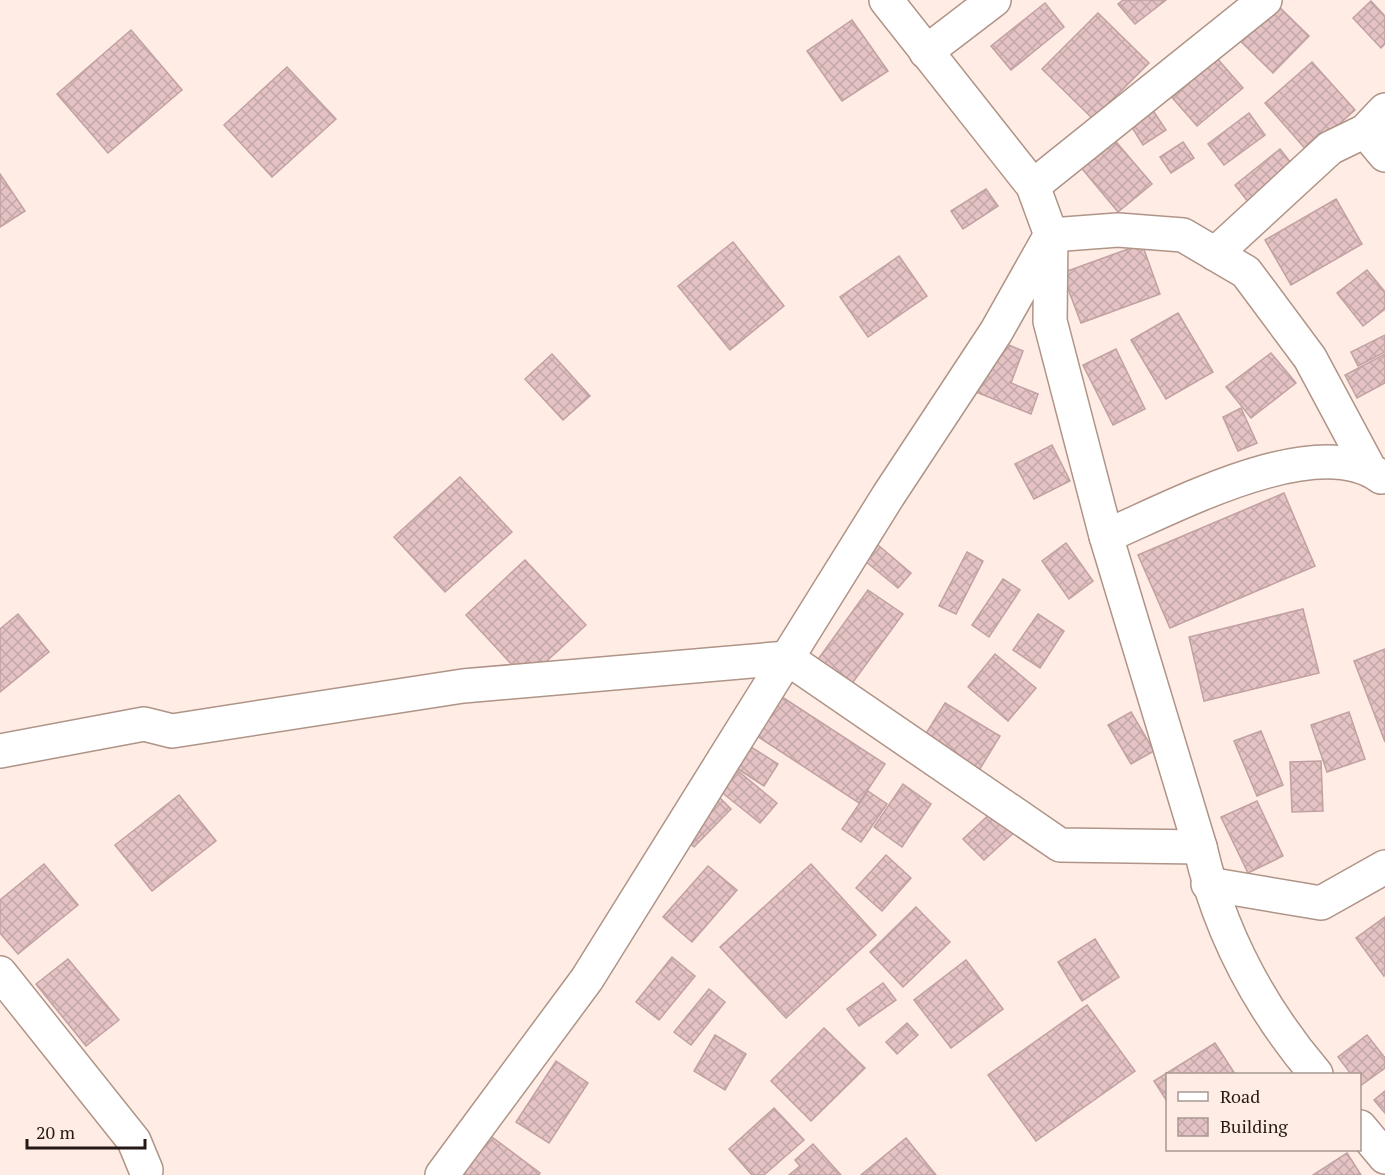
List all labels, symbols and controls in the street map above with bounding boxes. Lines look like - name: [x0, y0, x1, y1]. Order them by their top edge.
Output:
- legend: [1166, 1073, 1361, 1151]
- text: Road: [1220, 1084, 1260, 1108]
- scale bar: [27, 1112, 146, 1150]
- text: Building: [1220, 1114, 1288, 1138]
- text: 20 m: [36, 1120, 76, 1144]

